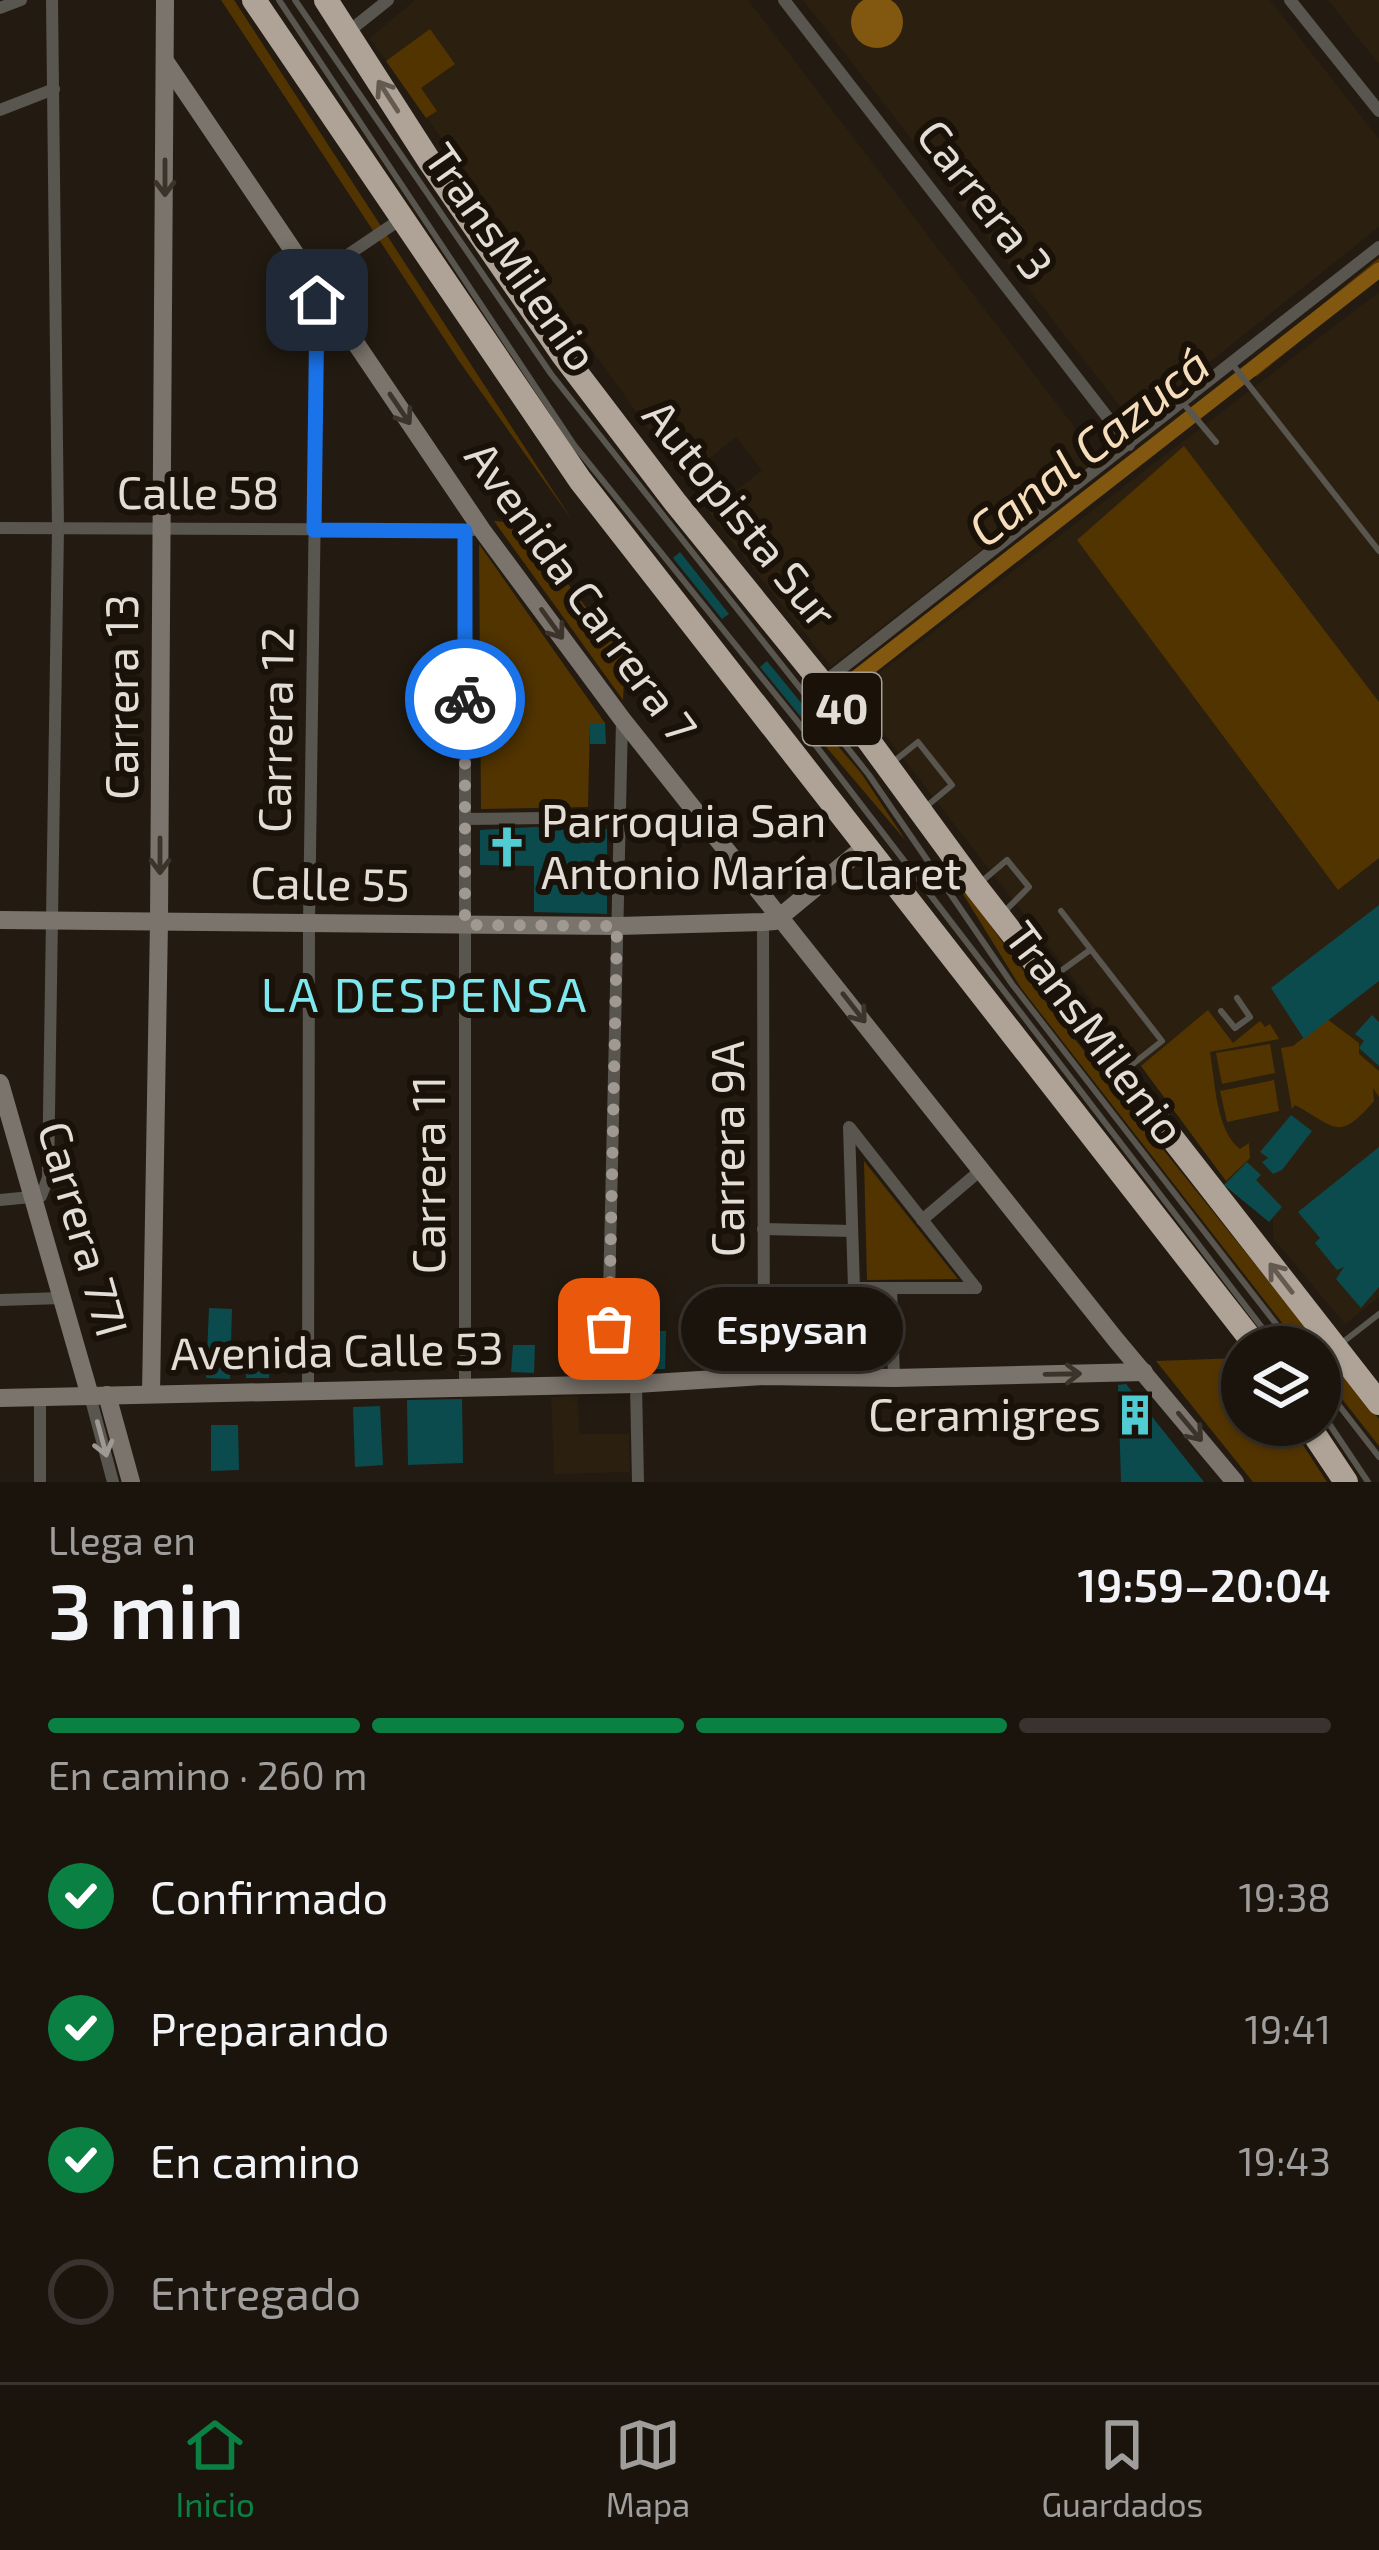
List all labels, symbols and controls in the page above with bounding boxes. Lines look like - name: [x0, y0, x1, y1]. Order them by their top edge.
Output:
- one-way arrow: [375, 80, 400, 114]
- street label: Carrera 3: [907, 108, 1066, 289]
- street label: TransMilenio: [415, 132, 611, 380]
- one-way arrow: [153, 158, 176, 197]
- pin: [266, 249, 368, 351]
- icon: home: [284, 267, 350, 333]
- water label: Canal Cazucá: [956, 333, 1220, 557]
- street label: Autopista Sur: [633, 388, 850, 637]
- one-way arrow: [388, 392, 413, 425]
- street label: Avenida Carrera 7: [455, 430, 710, 752]
- street label: Calle 58: [117, 464, 279, 518]
- street label: Carrera 13: [93, 594, 147, 800]
- one-way arrow: [538, 607, 564, 640]
- street label: Carrera 12: [245, 627, 303, 833]
- courier: [405, 639, 525, 759]
- icon: bike: [432, 666, 498, 732]
- road number: 40: [803, 673, 881, 745]
- place label: Parroquia San Antonio María Claret: [541, 792, 961, 898]
- church icon: Parroquia San Antonio María Claret: [484, 824, 530, 870]
- one-way arrow: [148, 836, 171, 875]
- street label: Calle 55: [250, 854, 410, 910]
- street label: TransMilenio: [995, 910, 1198, 1154]
- district label: LA DESPENSA: [261, 964, 589, 1022]
- one-way arrow: [840, 991, 867, 1023]
- street label: Carrera 9A: [699, 1041, 753, 1257]
- street label: Carrera 11: [400, 1076, 454, 1274]
- street label: Carrera 77I: [29, 1115, 141, 1342]
- one-way arrow: [1268, 1262, 1295, 1294]
- pin: [558, 1278, 660, 1380]
- callout: Espysan: [681, 1287, 903, 1371]
- icon: bag: [576, 1296, 642, 1362]
- text: Espysan: [716, 1305, 868, 1352]
- street label: Avenida Calle 53: [170, 1319, 504, 1379]
- map controls: [1221, 1326, 1341, 1446]
- button: layers: [1221, 1326, 1341, 1446]
- one-way arrow: [1043, 1363, 1082, 1385]
- place label: Ceramigres: [868, 1386, 1101, 1440]
- building icon: Ceramigres: [1112, 1392, 1158, 1438]
- one-way arrow: [1175, 1411, 1203, 1442]
- one-way arrow: [92, 1419, 114, 1457]
- text: Llega en: [48, 1516, 196, 1563]
- text: 19:59–20:04: [1077, 1557, 1331, 1611]
- text: 3 min: [48, 1561, 244, 1655]
- text: En camino · 260 m: [48, 1751, 368, 1798]
- icon: check: [48, 1863, 114, 1929]
- text: Confirmado: [150, 1869, 388, 1923]
- text: 19:38: [1239, 1873, 1331, 1920]
- icon: check: [48, 1995, 114, 2061]
- text: Preparando: [150, 2001, 389, 2055]
- text: 19:41: [1244, 2005, 1331, 2052]
- icon: check: [48, 2127, 114, 2193]
- text: En camino: [150, 2133, 360, 2187]
- text: 19:43: [1238, 2137, 1331, 2184]
- text: Entregado: [150, 2265, 361, 2319]
- tab: Inicio: [176, 2412, 255, 2524]
- tab: Mapa: [606, 2412, 690, 2524]
- tab: Guardados: [1041, 2412, 1203, 2524]

